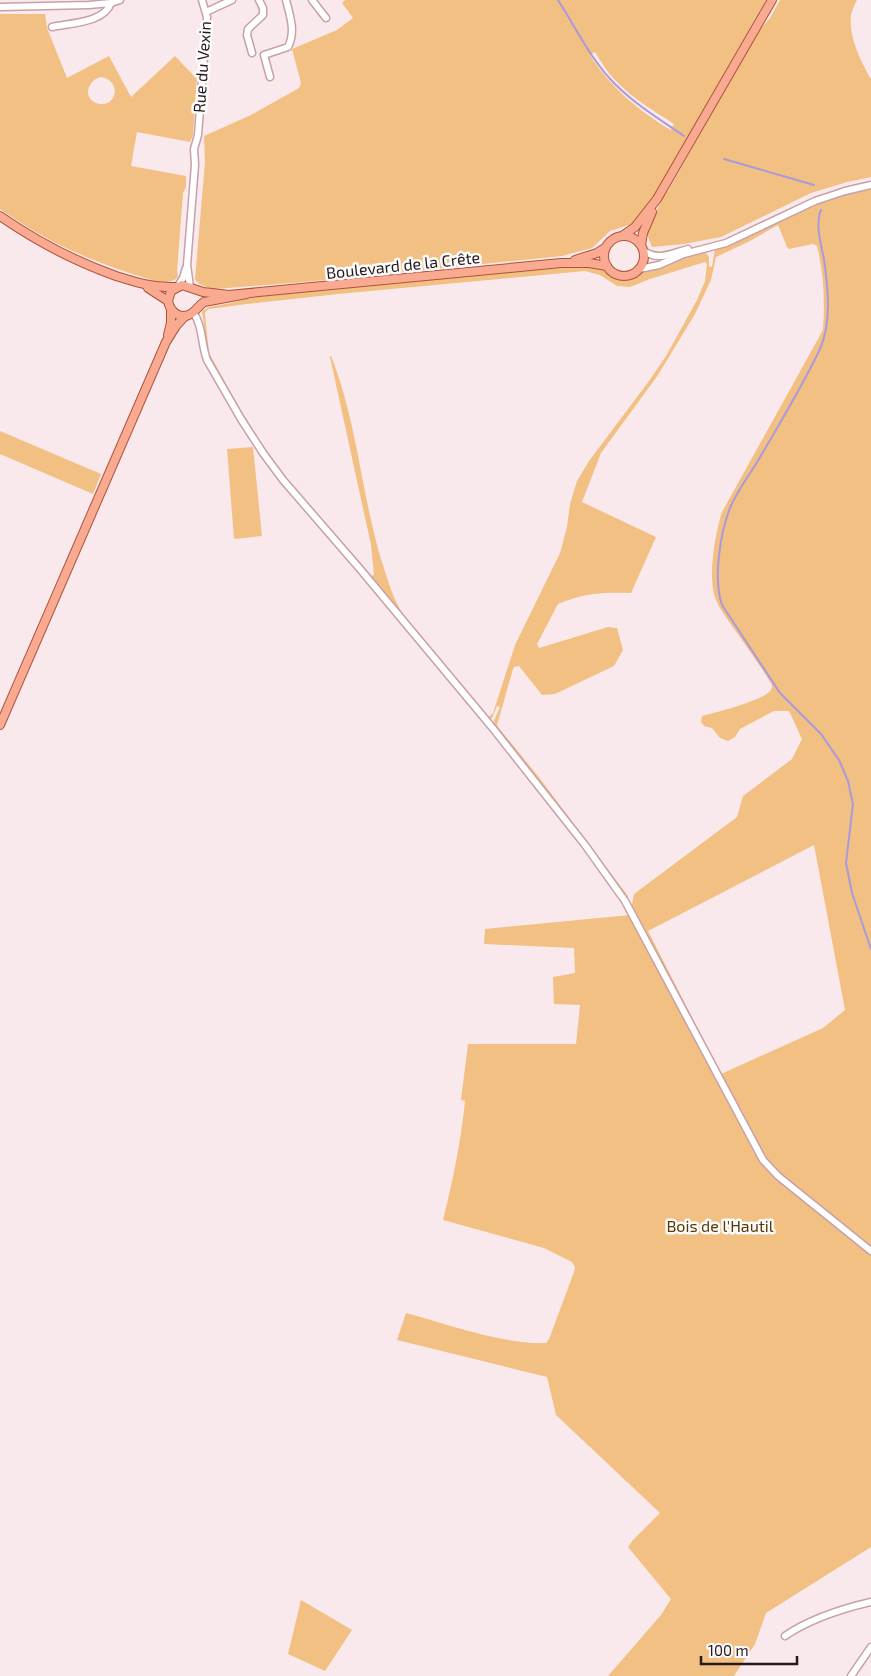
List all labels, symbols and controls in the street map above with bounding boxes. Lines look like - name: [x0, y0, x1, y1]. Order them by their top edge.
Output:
- street label: Rue du Vexin: [189, 20, 214, 114]
- street label: Boulevard de la Crête: [325, 247, 481, 282]
- park label: Bois de l'Hautil: [666, 1216, 774, 1235]
- scale bar: [701, 1634, 797, 1666]
- text: 100 m: [708, 1641, 749, 1659]

